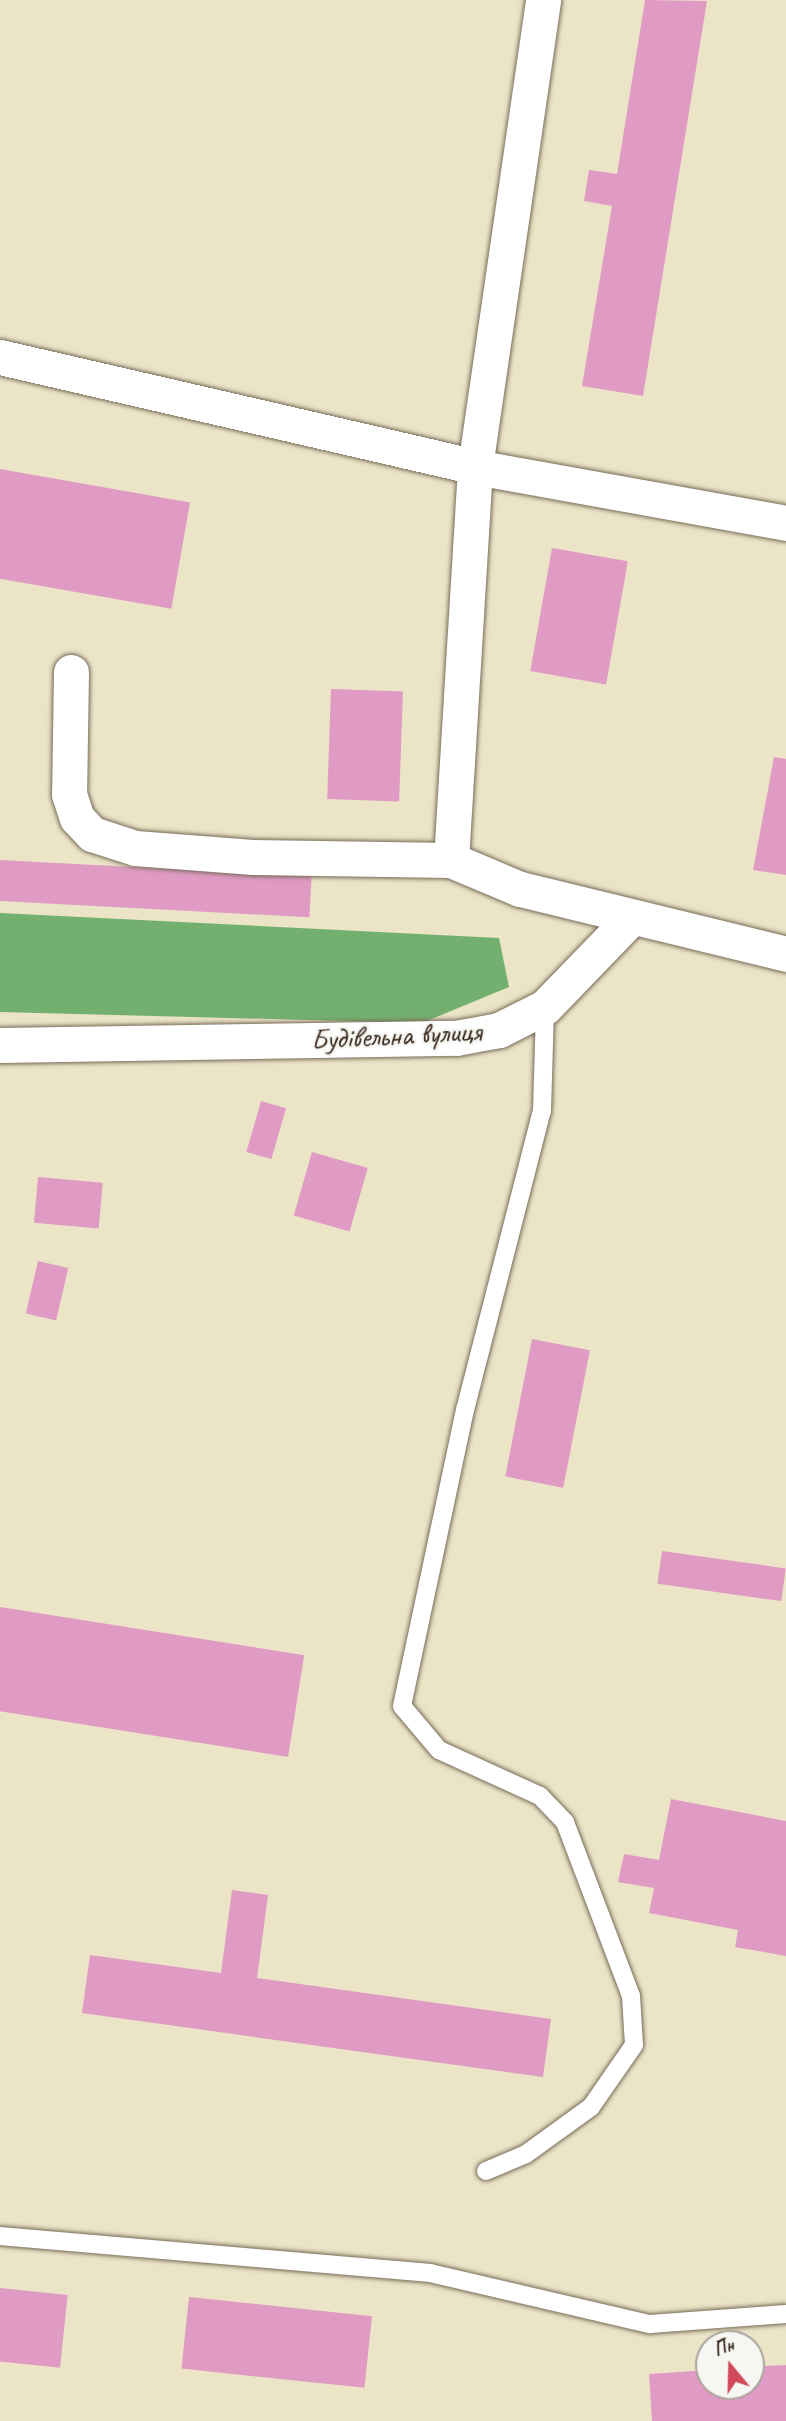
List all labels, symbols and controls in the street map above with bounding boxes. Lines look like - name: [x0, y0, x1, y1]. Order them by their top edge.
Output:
- street label: Будівельна вулиця: [309, 1013, 483, 1057]
- north arrow: [695, 2330, 765, 2400]
- text: Пн: [711, 2332, 737, 2362]

